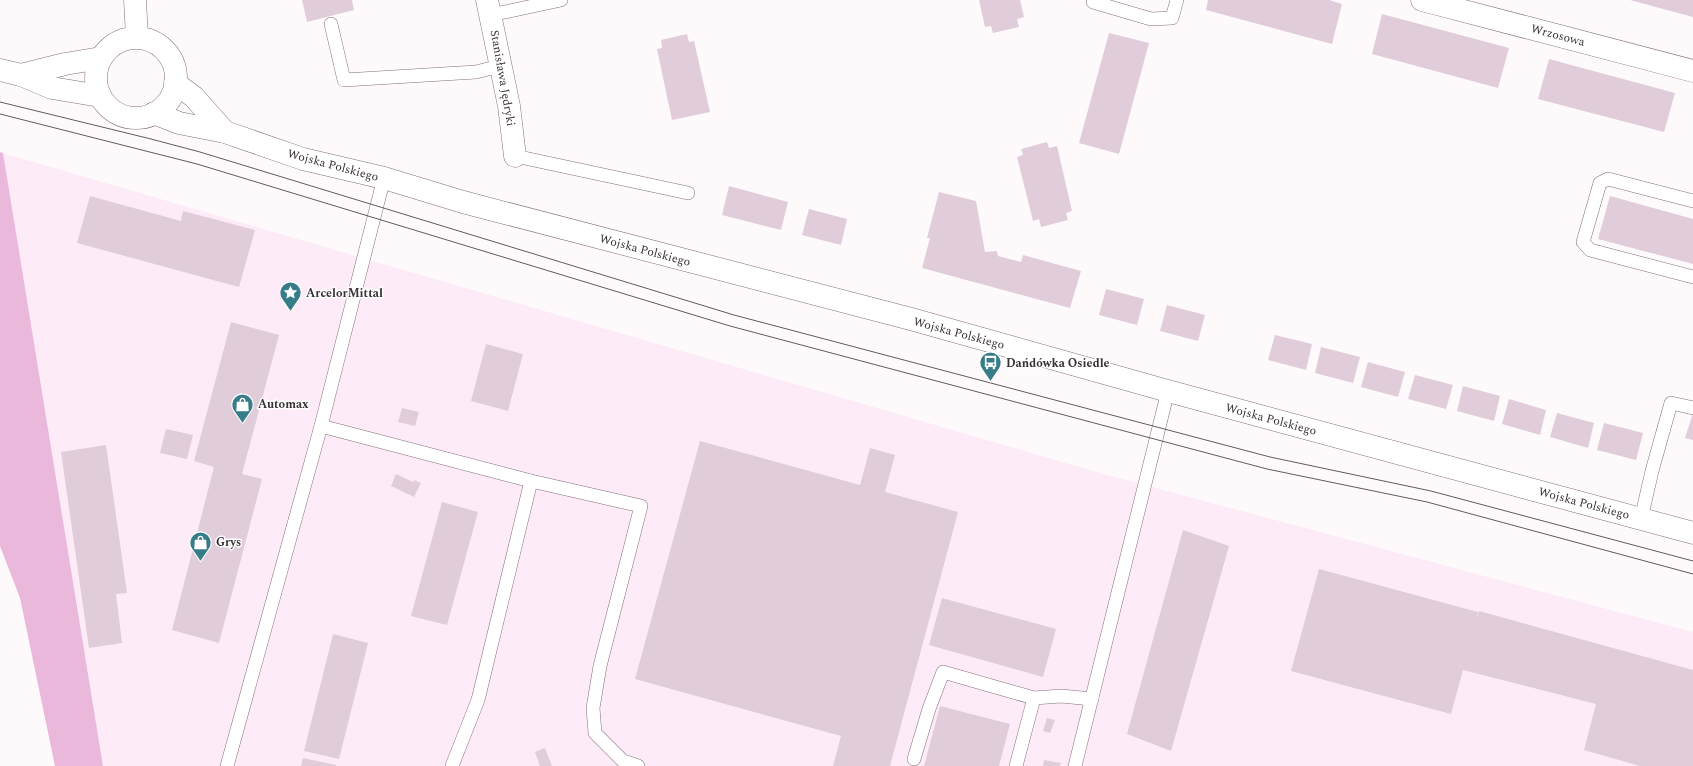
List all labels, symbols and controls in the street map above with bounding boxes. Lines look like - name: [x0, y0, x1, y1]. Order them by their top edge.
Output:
- street label: Wrzosowa: [1529, 19, 1587, 52]
- street label: Stanisława Jędryki: [485, 28, 520, 128]
- street label: Wojska Polskiego: [285, 144, 381, 187]
- street label: Wojska Polskiego: [597, 229, 693, 272]
- place icon: ArcelorMittal: [277, 280, 303, 313]
- place label: ArcelorMittal: [306, 284, 383, 303]
- street label: Wojska Polskiego: [911, 312, 1007, 355]
- bus stop icon: Dańdówka Osiedle: [978, 350, 1004, 383]
- place label: Dańdówka Osiedle: [1006, 354, 1110, 373]
- shop icon: Automax: [230, 391, 256, 424]
- place label: Automax: [258, 395, 309, 414]
- street label: Wojska Polskiego: [1223, 398, 1319, 441]
- street label: Wojska Polskiego: [1536, 482, 1632, 525]
- shop icon: Grys: [187, 529, 213, 562]
- place label: Grys: [216, 533, 241, 552]

